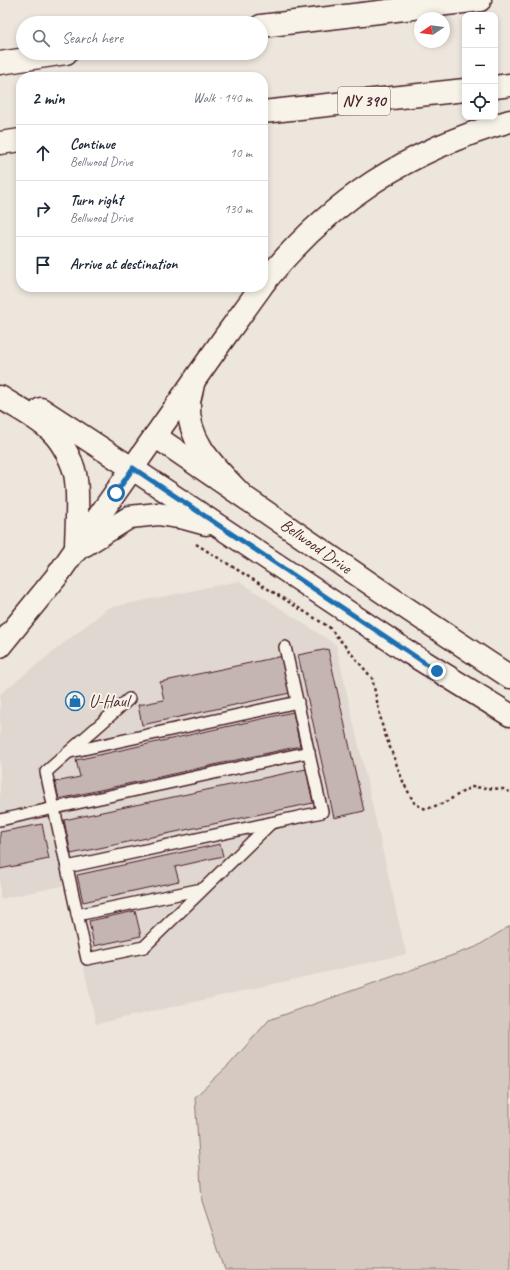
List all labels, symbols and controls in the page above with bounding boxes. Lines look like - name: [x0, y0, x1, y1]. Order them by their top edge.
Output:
- north arrow: [414, 12, 450, 48]
- map controls: [462, 12, 498, 120]
- button: +: [462, 12, 498, 48]
- search box: [16, 16, 268, 60]
- icon: search: [30, 27, 52, 49]
- text: Search here: [62, 29, 123, 48]
- button: −: [462, 48, 498, 84]
- button: locate: [462, 84, 498, 120]
- road number: NY 390: [338, 87, 390, 115]
- text: 2 min: [32, 88, 65, 109]
- text: Walk · 140 m: [193, 90, 252, 106]
- text: Continue: [70, 135, 115, 154]
- icon: ahead: [32, 142, 54, 164]
- text: 10 m: [230, 145, 252, 161]
- text: Bellwood Drive: [70, 154, 133, 170]
- text: Turn right: [70, 191, 123, 210]
- icon: right: [32, 198, 54, 220]
- text: 130 m: [224, 201, 252, 217]
- text: Bellwood Drive: [70, 210, 133, 226]
- icon: arrive: [32, 254, 54, 276]
- text: Arrive at destination: [70, 255, 177, 274]
- route start: [107, 484, 125, 502]
- street label: Bellwood Drive: [276, 514, 357, 579]
- route end: [428, 662, 446, 680]
- shop icon: U-Haul: [64, 690, 86, 712]
- place label: U-Haul: [89, 691, 132, 712]

